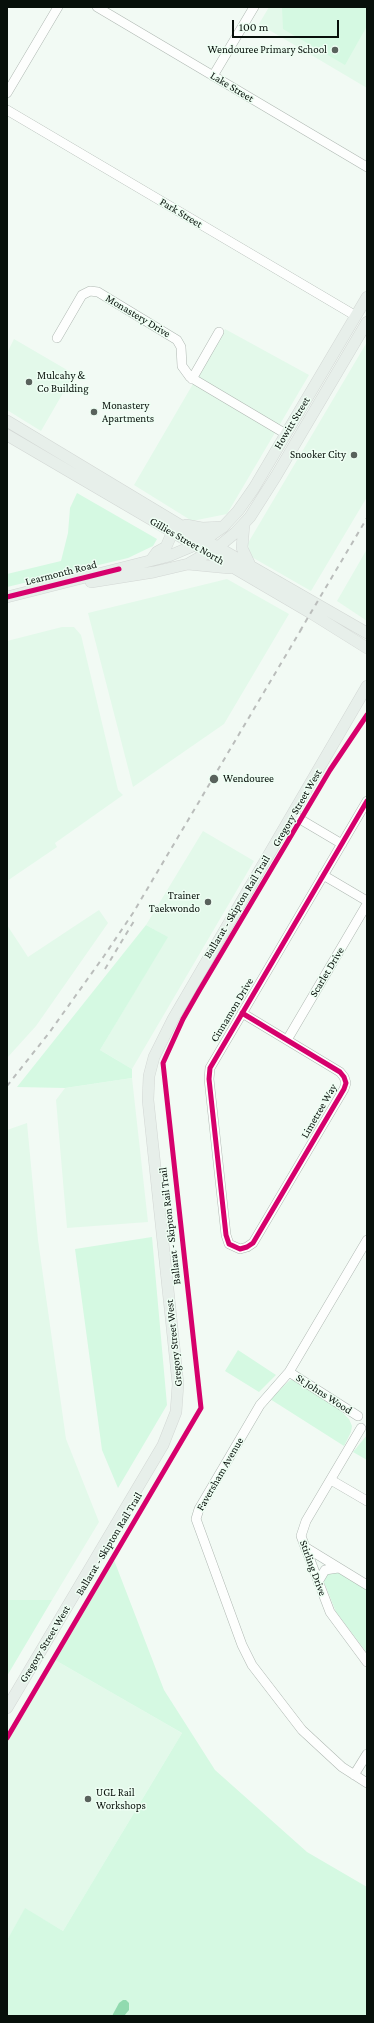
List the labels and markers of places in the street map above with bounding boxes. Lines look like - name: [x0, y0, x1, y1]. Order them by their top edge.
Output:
- place label: Wendouree Primary School: [207, 43, 327, 57]
- marker: Wendouree Primary School: [330, 45, 340, 55]
- place label: Mulcahy & Co Building: [37, 369, 88, 395]
- marker: Mulcahy & Co Building: [24, 377, 34, 387]
- place label: Monastery Apartments: [102, 399, 154, 425]
- marker: Monastery Apartments: [89, 407, 99, 417]
- place label: Snooker City: [290, 448, 346, 462]
- marker: Snooker City: [349, 450, 359, 460]
- place label: Wendouree: [223, 772, 274, 786]
- marker: Wendouree: [208, 773, 220, 785]
- place label: Trainer Taekwondo: [149, 889, 200, 915]
- marker: Trainer Taekwondo: [203, 897, 213, 907]
- place label: UGL Rail Workshops: [96, 1786, 146, 1812]
- marker: UGL Rail Workshops: [83, 1794, 93, 1804]

